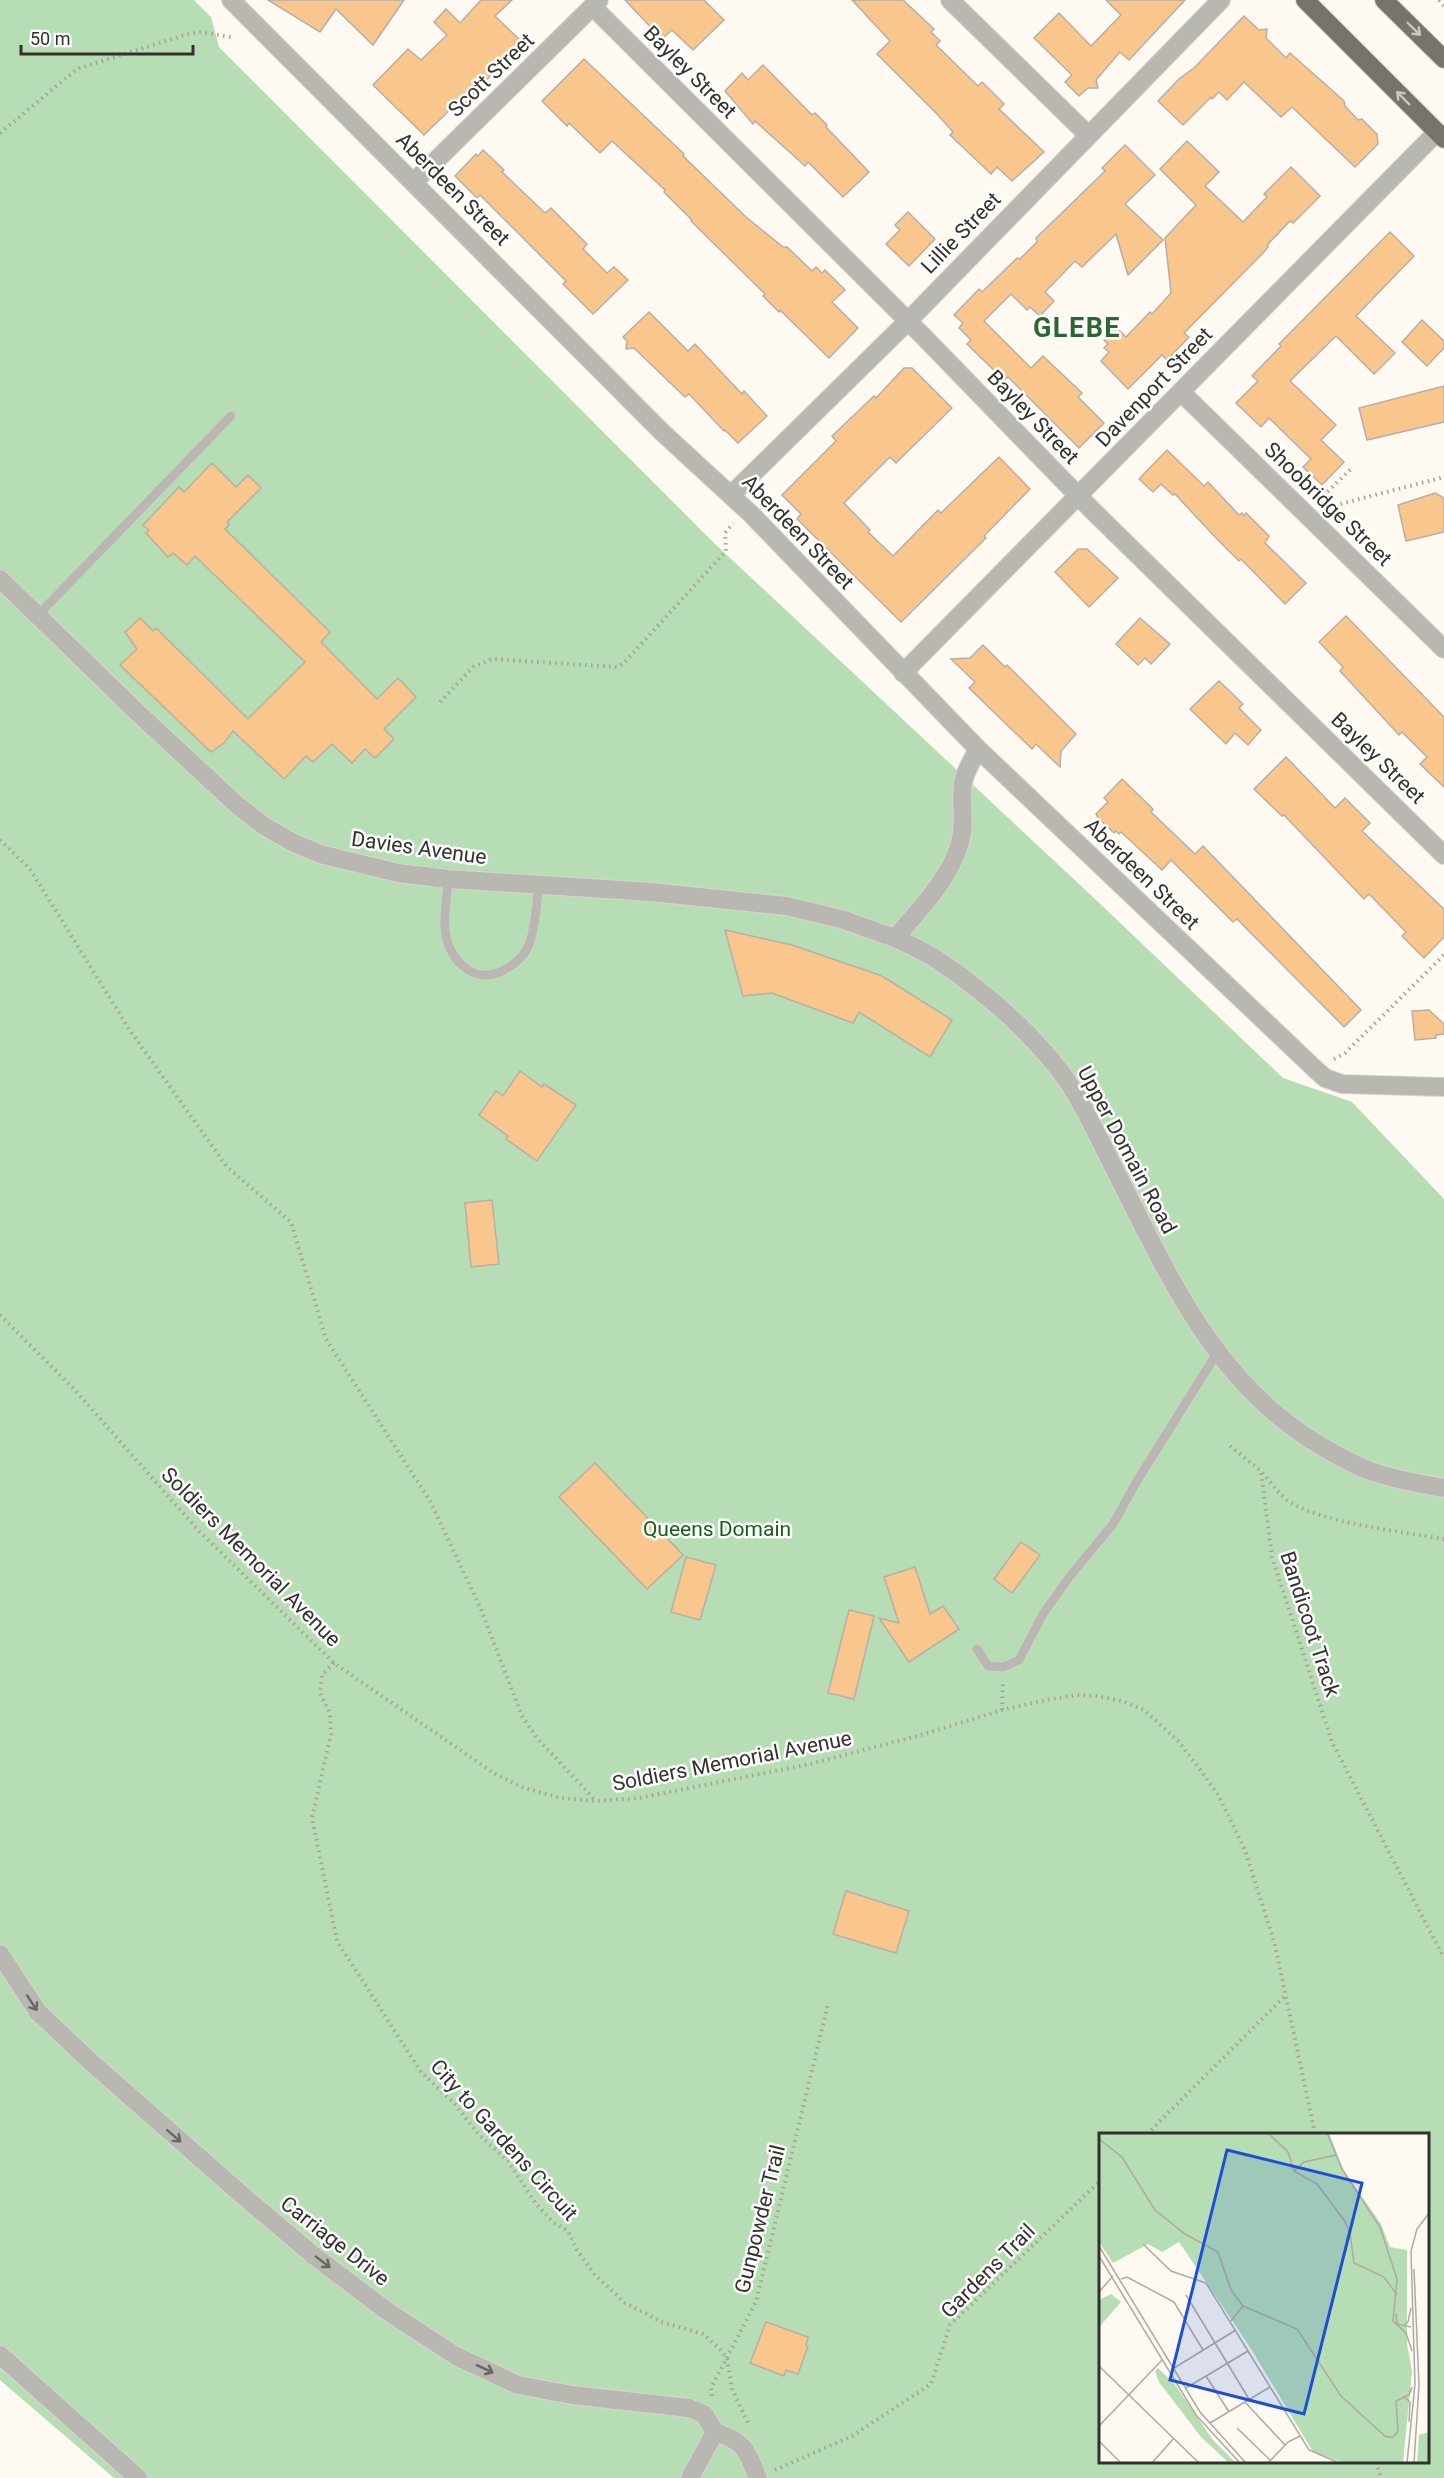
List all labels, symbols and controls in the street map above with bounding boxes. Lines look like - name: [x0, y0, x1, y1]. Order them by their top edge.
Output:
- scale bar: [21, 18, 194, 56]
- street label: Bayley Street: [639, 21, 741, 123]
- one-way arrow: [1407, 22, 1422, 37]
- text: 50 m: [30, 28, 70, 49]
- street label: Scott Street: [443, 28, 539, 122]
- one-way arrow: [1395, 90, 1410, 105]
- street label: Aberdeen Street: [392, 128, 515, 251]
- street label: Lillie Street: [916, 187, 1006, 279]
- district label: GLEBE: [1033, 312, 1121, 344]
- street label: Davenport Street: [1091, 322, 1217, 452]
- street label: Bayley Street: [982, 365, 1084, 469]
- street label: Shoobridge Street: [1259, 437, 1397, 571]
- street label: Aberdeen Street: [737, 470, 859, 594]
- street label: Bayley Street: [1326, 707, 1430, 809]
- street label: Aberdeen Street: [1080, 813, 1204, 935]
- street label: Davies Avenue: [350, 827, 488, 869]
- street label: Upper Domain Road: [1073, 1062, 1181, 1238]
- street label: Soldiers Memorial Avenue: [156, 1462, 346, 1652]
- park label: Queens Domain: [643, 1517, 791, 1541]
- street label: Bandicoot Track: [1275, 1548, 1345, 1700]
- street label: Soldiers Memorial Avenue: [610, 1726, 854, 1796]
- one-way arrow: [26, 1994, 38, 2010]
- street label: City to Gardens Circuit: [425, 2055, 583, 2225]
- one-way arrow: [166, 2129, 181, 2143]
- inset map: [1099, 2133, 1429, 2463]
- street label: Gunpowder Trail: [730, 2142, 790, 2296]
- street label: Carriage Drive: [276, 2191, 394, 2291]
- street label: Gardens Trail: [936, 2219, 1040, 2323]
- one-way arrow: [314, 2256, 330, 2269]
- one-way arrow: [475, 2364, 493, 2376]

